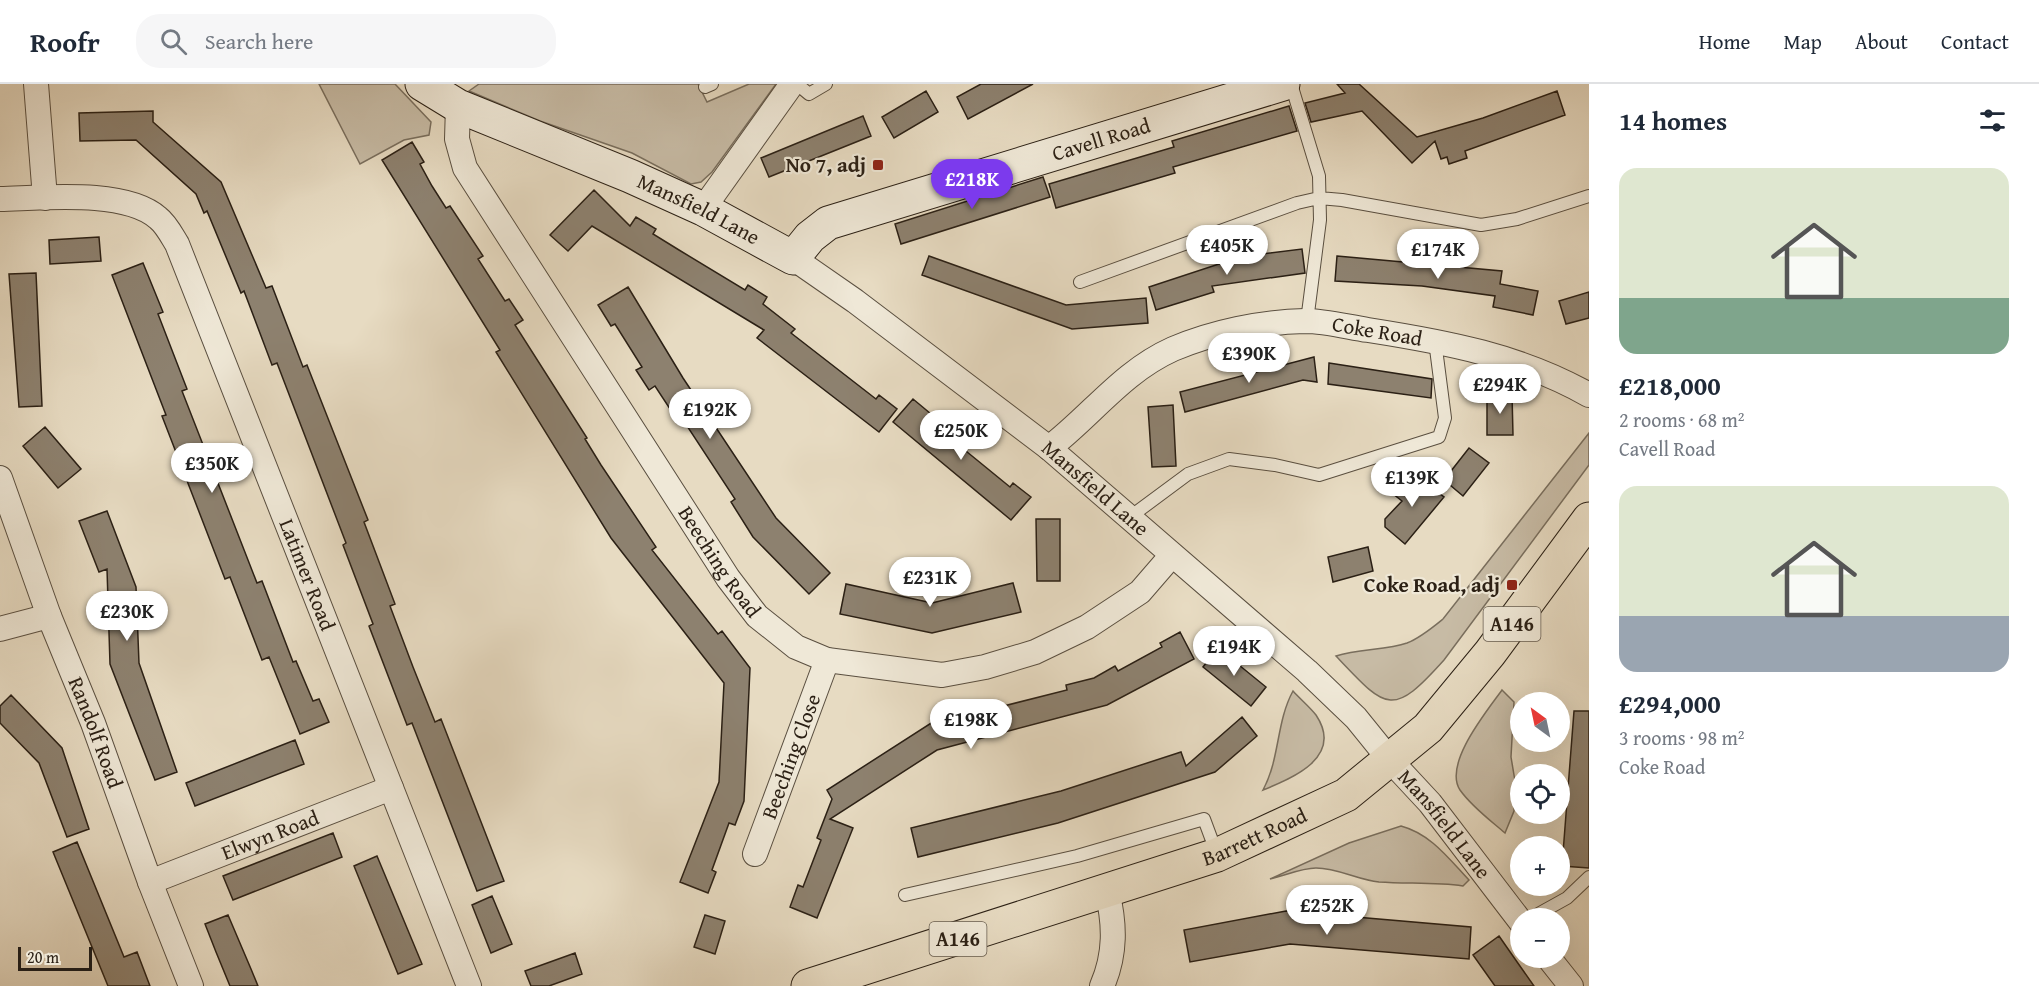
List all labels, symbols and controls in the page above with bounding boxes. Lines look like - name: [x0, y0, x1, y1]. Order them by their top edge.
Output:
- search box: [136, 14, 556, 68]
- text: Roofr: [30, 21, 100, 62]
- icon: search: [157, 25, 190, 58]
- text: Search here: [205, 25, 313, 57]
- text: Home: [1699, 26, 1750, 57]
- text: Map: [1783, 26, 1822, 57]
- text: About: [1855, 26, 1908, 57]
- text: Contact: [1941, 26, 2009, 57]
- text: 14 homes: [1619, 101, 1727, 140]
- icon: filters: [1976, 104, 2009, 137]
- street label: Cavell Road: [1048, 109, 1155, 169]
- place label: No 7, adj: [786, 149, 866, 180]
- marker: No 7, adj: [871, 158, 885, 172]
- pin: £218K: [930, 159, 1014, 210]
- text: £218K: [945, 164, 999, 193]
- street label: Mansfield Lane: [632, 165, 766, 252]
- icon: home: [1760, 207, 1868, 315]
- pin: £405K: [1185, 225, 1269, 276]
- pin: £174K: [1396, 229, 1480, 280]
- text: £405K: [1200, 230, 1254, 259]
- text: £174K: [1411, 234, 1465, 263]
- street label: Coke Road: [1330, 308, 1426, 354]
- pin: £390K: [1207, 333, 1291, 384]
- text: £390K: [1222, 338, 1276, 367]
- pin: £294K: [1458, 364, 1542, 415]
- text: £218,000: [1619, 366, 1721, 405]
- text: £294K: [1473, 369, 1527, 398]
- pin: £192K: [668, 389, 752, 440]
- text: £192K: [683, 394, 737, 423]
- text: 2 rooms · 68 m²: [1619, 405, 1745, 434]
- pin: £250K: [919, 410, 1003, 461]
- text: £250K: [934, 415, 988, 444]
- street label: Mansfield Lane: [1035, 432, 1156, 543]
- text: Cavell Road: [1619, 434, 1715, 463]
- pin: £350K: [170, 443, 254, 494]
- text: £350K: [185, 448, 239, 477]
- pin: £139K: [1370, 457, 1454, 508]
- text: £139K: [1385, 462, 1439, 491]
- street label: Beeching Road: [671, 500, 769, 625]
- street label: Latimer Road: [272, 514, 344, 636]
- icon: home: [1760, 525, 1868, 633]
- pin: £231K: [888, 557, 972, 608]
- text: £231K: [903, 562, 957, 591]
- place label: Coke Road, adj: [1364, 569, 1500, 600]
- marker: Coke Road, adj: [1505, 578, 1519, 592]
- pin: £230K: [85, 591, 169, 642]
- text: £230K: [100, 596, 154, 625]
- road number: A146: [1484, 607, 1540, 641]
- pin: £194K: [1192, 626, 1276, 677]
- text: £194K: [1207, 631, 1261, 660]
- street label: Randolf Road: [61, 672, 131, 793]
- text: £294,000: [1619, 684, 1721, 723]
- street label: Beeching Close: [753, 689, 828, 823]
- north arrow: [1510, 692, 1570, 752]
- map controls: [1510, 692, 1570, 968]
- pin: £198K: [929, 699, 1013, 750]
- text: £198K: [944, 704, 998, 733]
- text: 3 rooms · 98 m²: [1619, 723, 1745, 752]
- text: Coke Road: [1619, 752, 1705, 781]
- street label: Mansfield Lane: [1391, 762, 1499, 885]
- button: locate: [1510, 764, 1570, 824]
- street label: Barrett Road: [1198, 799, 1313, 874]
- street label: Elwyn Road: [217, 801, 324, 868]
- button: +: [1510, 836, 1570, 896]
- pin: £252K: [1285, 885, 1369, 936]
- text: £252K: [1300, 890, 1354, 919]
- button: −: [1510, 908, 1570, 968]
- road number: A146: [930, 922, 986, 956]
- scale bar: [18, 944, 92, 972]
- text: 20 m: [27, 945, 59, 969]

